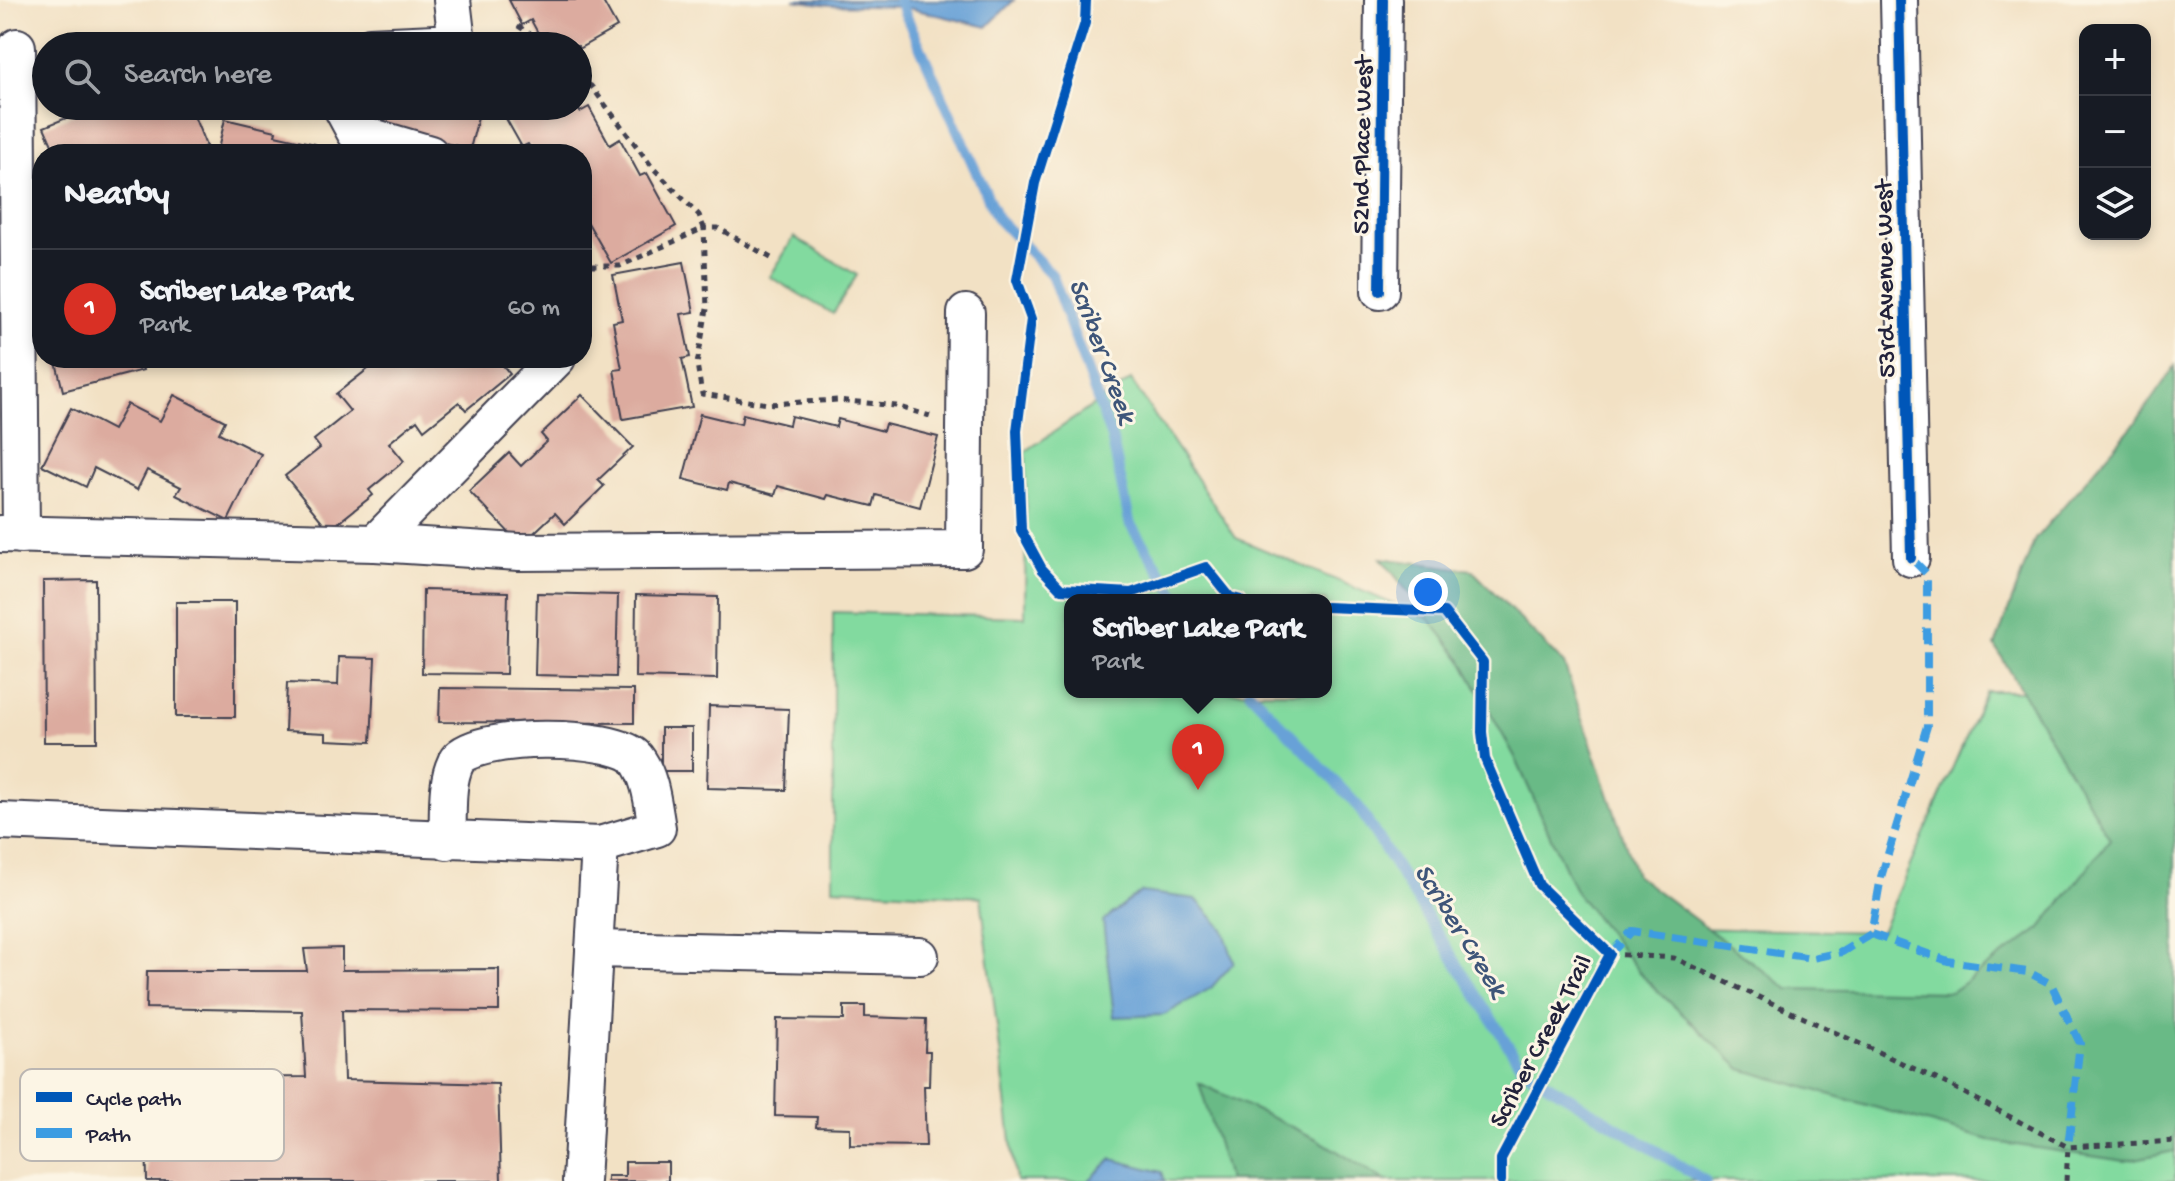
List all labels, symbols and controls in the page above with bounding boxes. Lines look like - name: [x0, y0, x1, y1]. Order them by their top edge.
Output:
- map controls: [2079, 24, 2151, 240]
- button: +: [2079, 24, 2151, 96]
- search box: [32, 32, 592, 120]
- street label: 52nd Place West: [1347, 53, 1382, 235]
- icon: search: [60, 54, 104, 98]
- text: Search here: [124, 59, 272, 94]
- button: −: [2079, 96, 2151, 168]
- button: layers: [2079, 168, 2151, 240]
- text: Nearby: [64, 176, 169, 216]
- street label: 53rd Avenue West: [1870, 177, 1905, 378]
- water label: Scriber Creek: [1059, 275, 1143, 430]
- text: Scriber Lake Park: [140, 276, 351, 311]
- text: 1: [85, 294, 95, 325]
- text: 60 m: [507, 294, 560, 325]
- text: Park: [140, 311, 190, 342]
- your location: [1408, 572, 1448, 612]
- popup: [1064, 594, 1332, 698]
- text: Scriber Lake Park: [1092, 613, 1304, 648]
- text: Park: [1092, 648, 1142, 679]
- pin: 1: [1172, 724, 1224, 790]
- water label: Scriber Creek: [1405, 859, 1514, 1006]
- street label: Scriber Creek Trail: [1484, 950, 1602, 1134]
- legend: [20, 1069, 284, 1161]
- text: Cycle path: [86, 1088, 182, 1114]
- text: Path: [85, 1124, 131, 1150]

